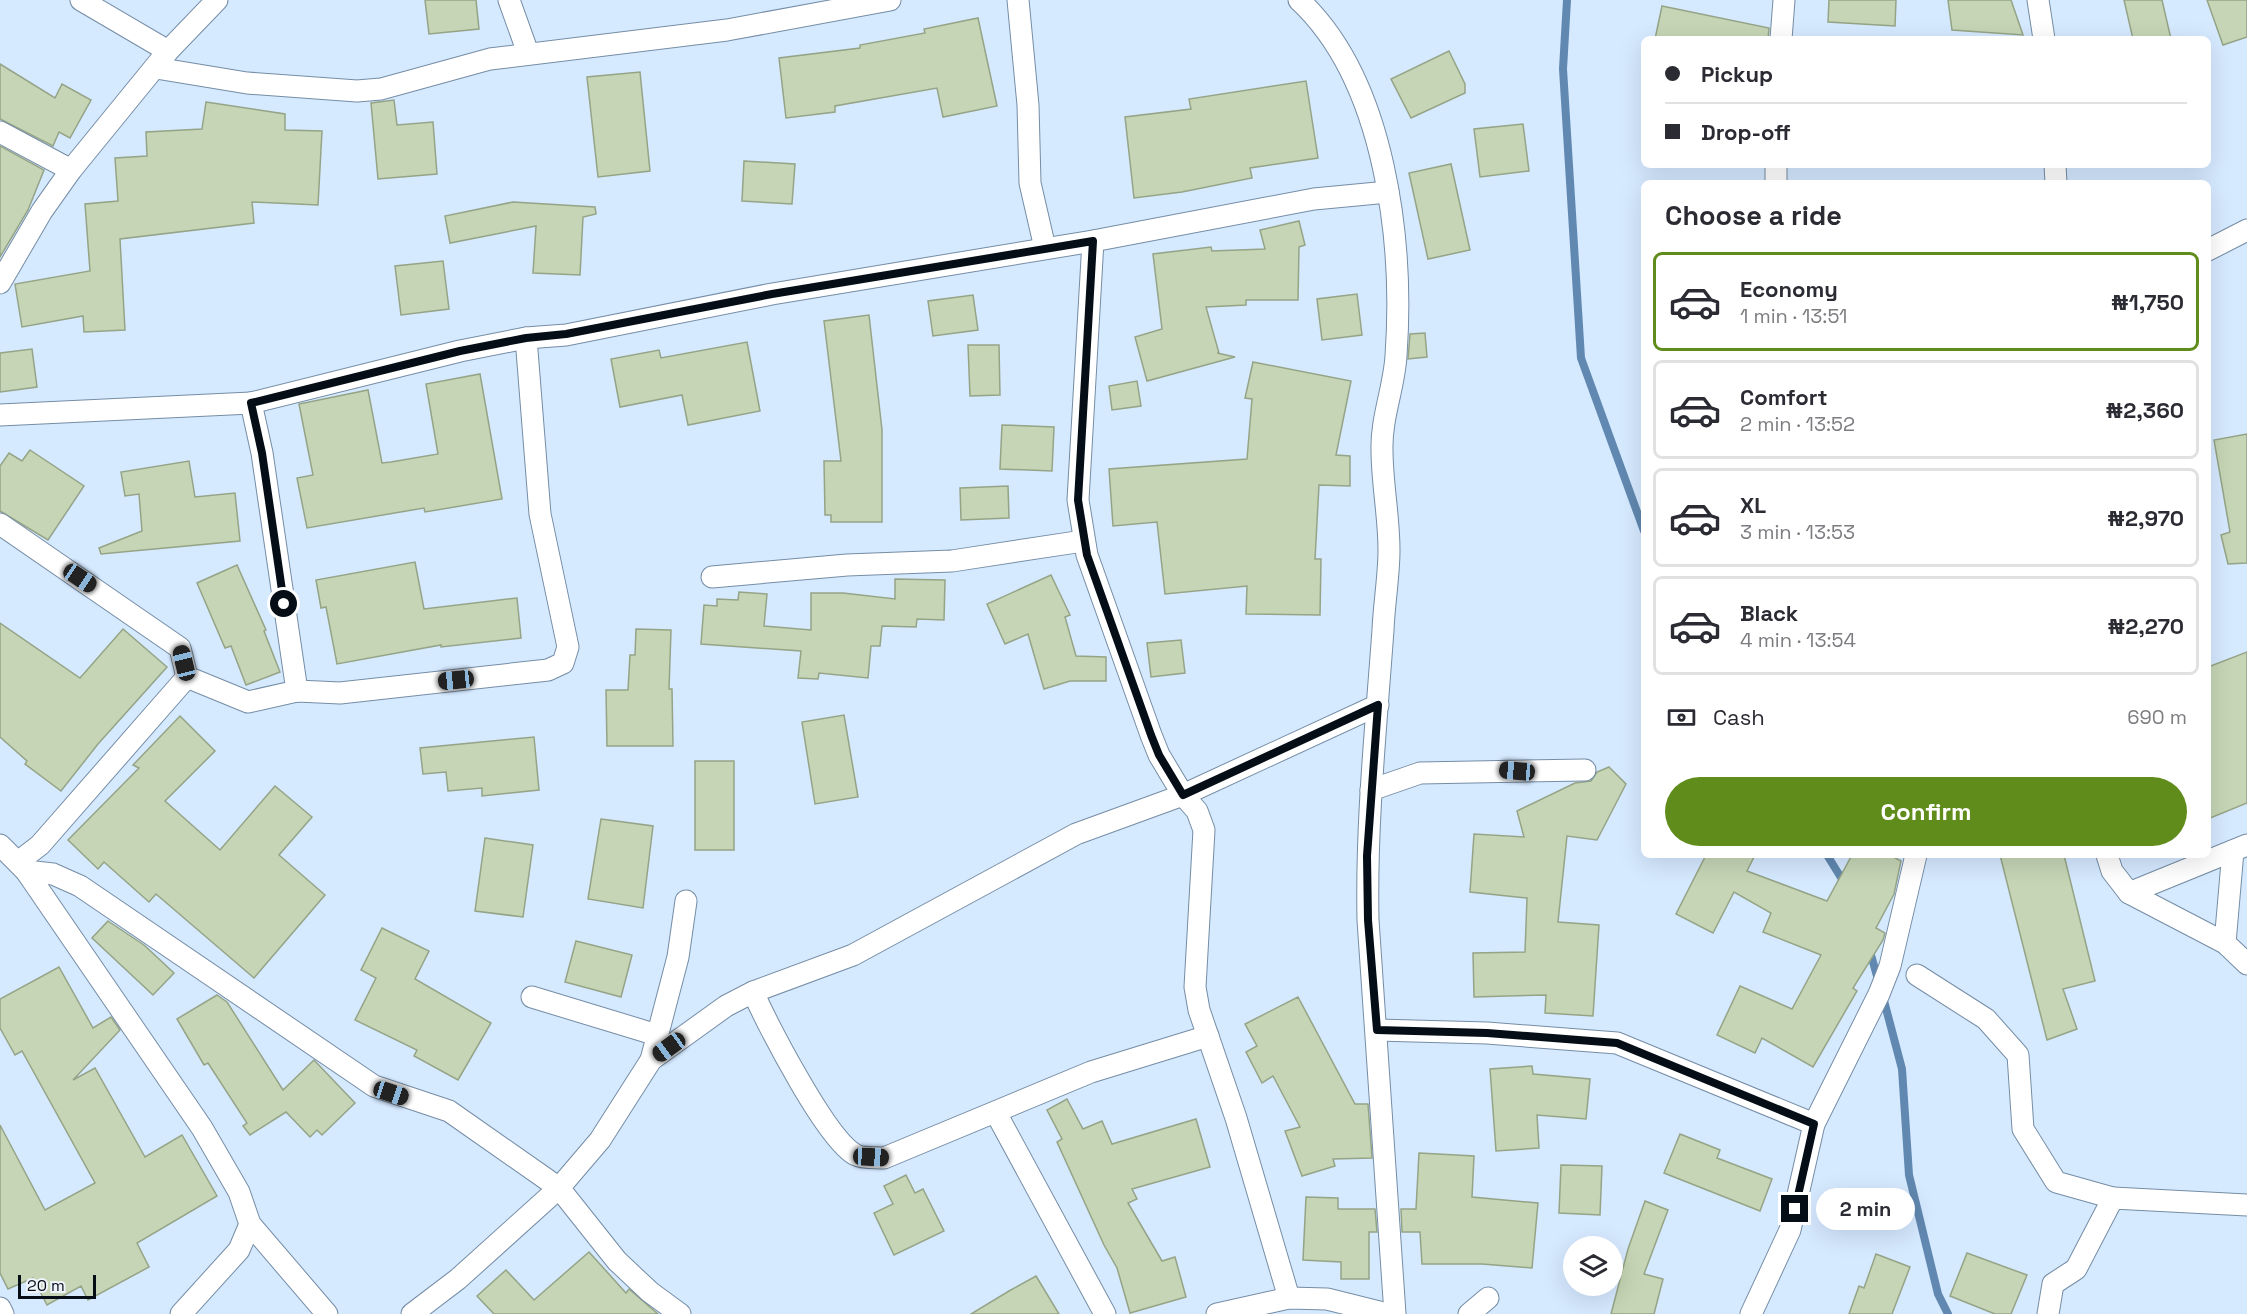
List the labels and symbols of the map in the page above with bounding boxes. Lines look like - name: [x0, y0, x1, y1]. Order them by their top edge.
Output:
- car: [60, 560, 100, 596]
- route start: [270, 590, 297, 617]
- car: [171, 643, 197, 683]
- car: [437, 669, 475, 691]
- car: [1498, 760, 1536, 782]
- car: [649, 1029, 689, 1065]
- car: [371, 1079, 411, 1107]
- car: [853, 1147, 889, 1167]
- callout: 2 min: [1816, 1188, 1915, 1230]
- route end: [1781, 1195, 1808, 1222]
- scale bar: [18, 1272, 96, 1300]

